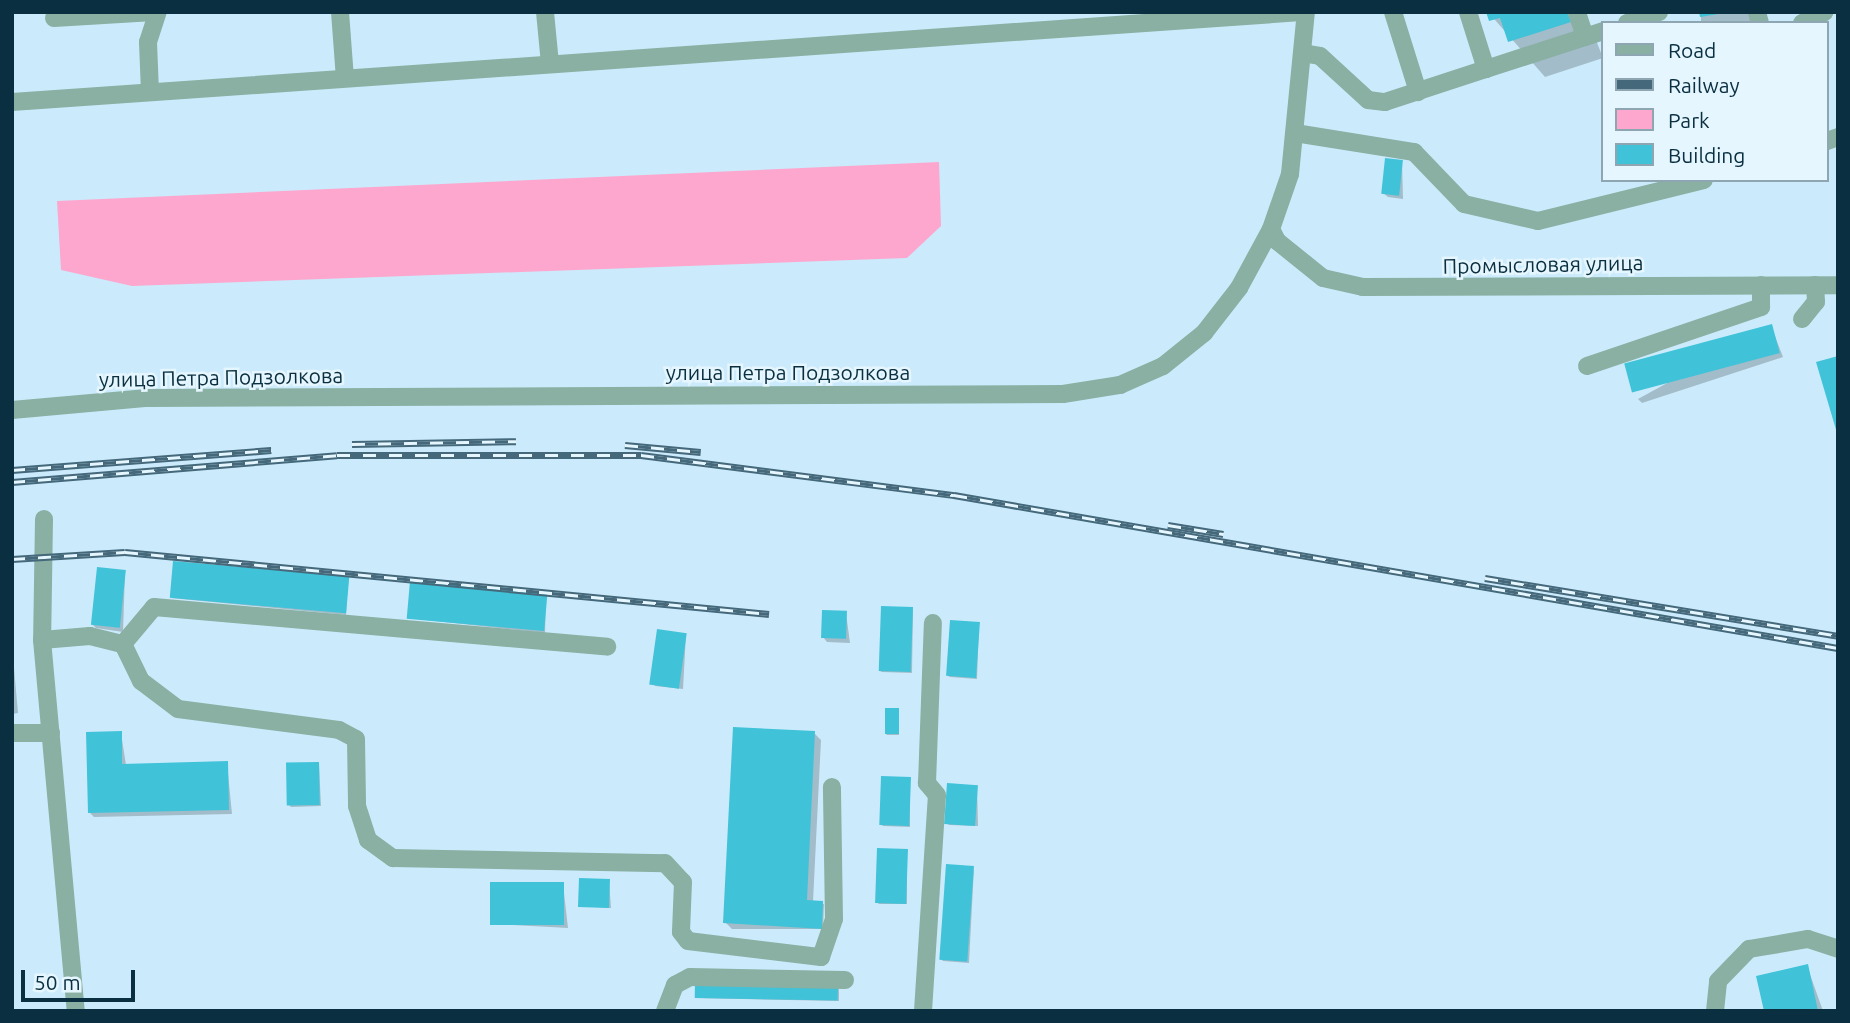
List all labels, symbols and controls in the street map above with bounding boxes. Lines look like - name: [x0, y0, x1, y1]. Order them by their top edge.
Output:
- legend: [1602, 21, 1829, 182]
- text: Road: [1668, 38, 1716, 62]
- text: Railway: [1668, 73, 1740, 97]
- text: Park: [1668, 108, 1710, 132]
- text: Building: [1668, 143, 1745, 167]
- street label: Промысловая улица: [1442, 250, 1644, 278]
- street label: улица Петра Подзолкова: [666, 359, 910, 385]
- street label: улица Петра Подзолкова: [99, 362, 343, 392]
- scale bar: [24, 956, 138, 1000]
- text: 50 m: [34, 970, 81, 994]

